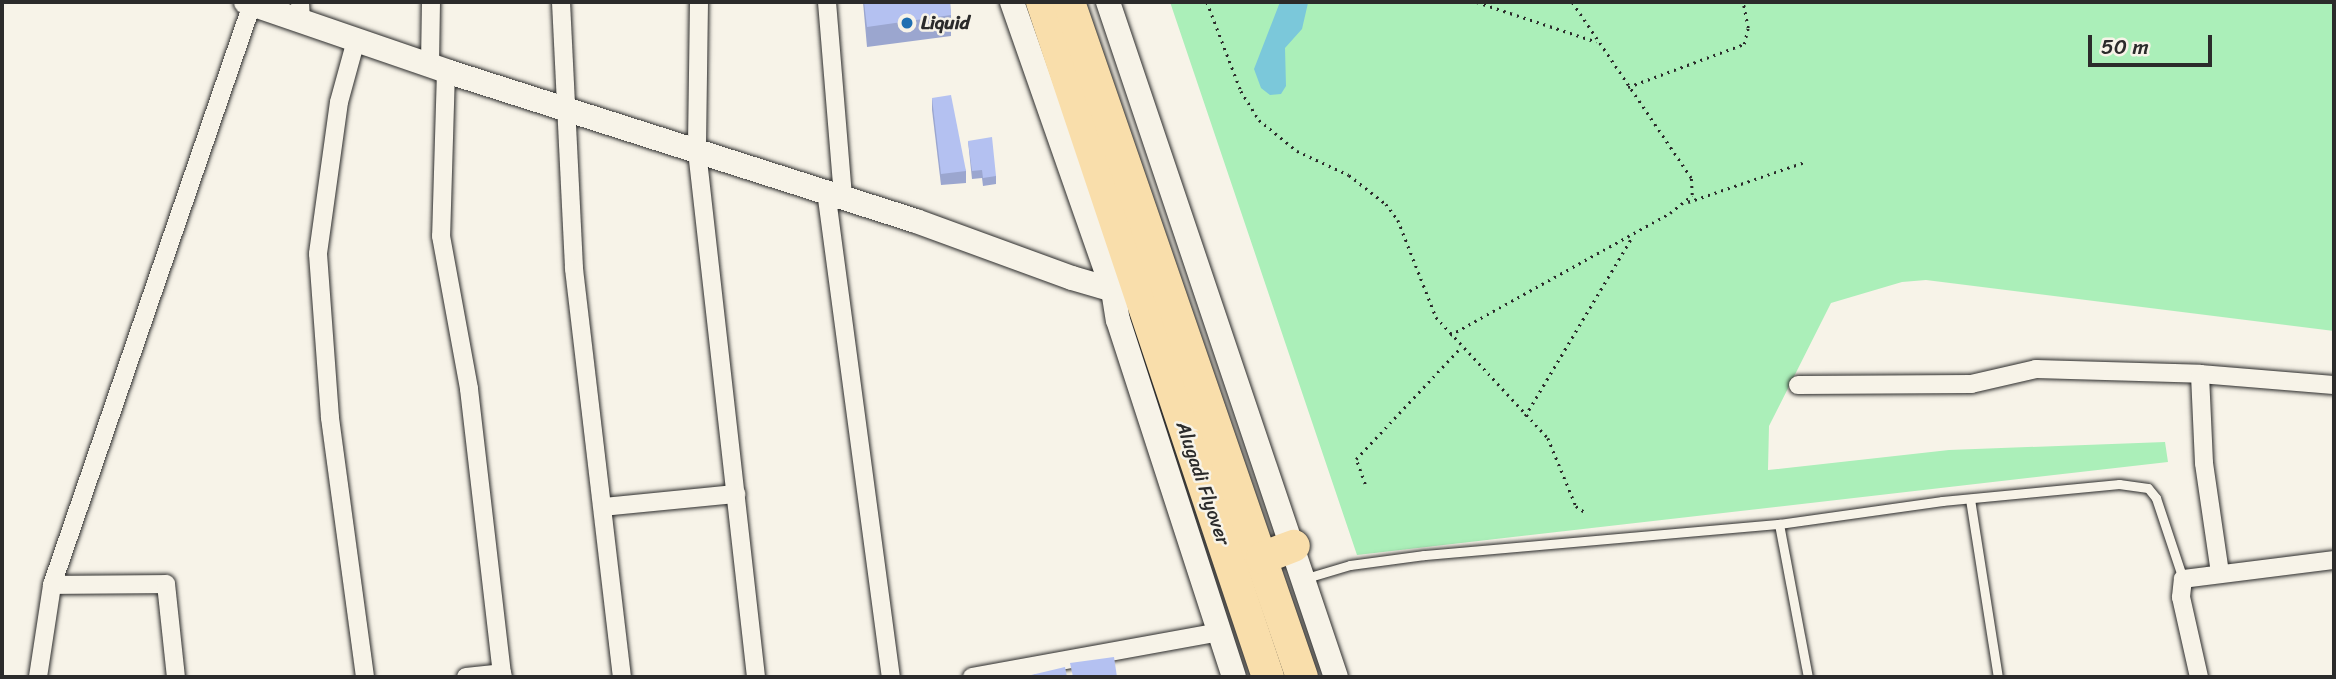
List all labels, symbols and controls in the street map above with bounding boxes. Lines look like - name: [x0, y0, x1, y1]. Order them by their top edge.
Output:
- place label: Liquid: [921, 12, 970, 34]
- marker: Liquid: [899, 15, 915, 31]
- scale bar: [2091, 21, 2215, 65]
- text: 50 m: [2101, 28, 2149, 66]
- street label: Alugadi Flyover: [1171, 418, 1235, 548]

